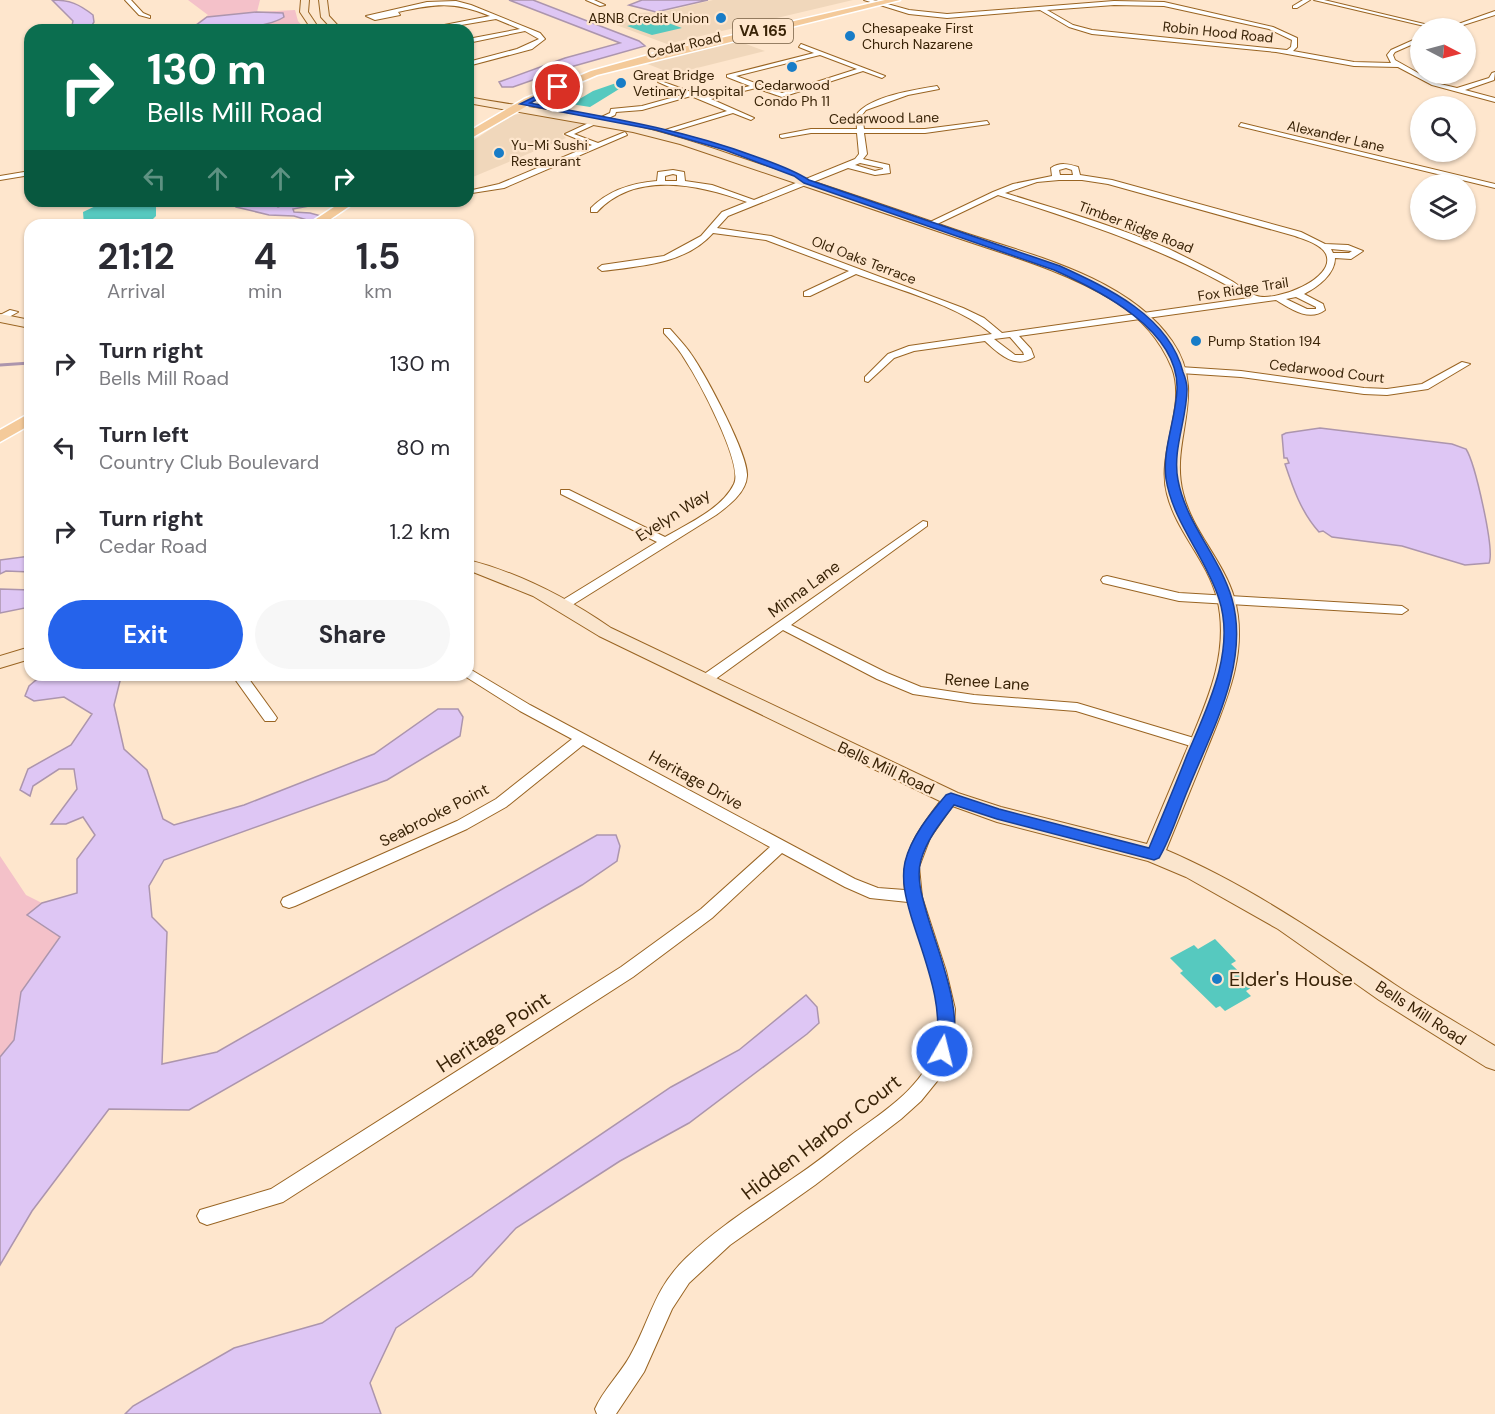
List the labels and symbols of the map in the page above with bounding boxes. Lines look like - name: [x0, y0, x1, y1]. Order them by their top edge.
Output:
- place label: ABNB Credit Union: [588, 9, 709, 27]
- marker: ABNB Credit Union: [714, 11, 728, 25]
- street label: Robin Hood Road: [1162, 17, 1274, 47]
- north arrow: [1410, 18, 1476, 84]
- road number: VA 165: [733, 19, 793, 43]
- place label: Chesapeake First Church Nazarene: [862, 19, 973, 53]
- street label: Cedar Road: [645, 28, 723, 62]
- marker: Chesapeake First Church Nazarene: [843, 29, 857, 43]
- marker: Cedarwood Condo Ph 11: [785, 60, 799, 74]
- pin: [532, 61, 583, 112]
- place label: Great Bridge Vetinary Hospital: [633, 66, 744, 100]
- marker: Great Bridge Vetinary Hospital: [614, 76, 628, 90]
- place label: Cedarwood Condo Ph 11: [754, 76, 830, 110]
- street label: Cedarwood Lane: [829, 108, 939, 128]
- street label: Alexander Lane: [1286, 116, 1386, 156]
- place label: Yu-Mi Sushi Restaurant: [511, 136, 588, 170]
- marker: Yu-Mi Sushi Restaurant: [492, 146, 506, 160]
- street label: Timber Ridge Road: [1076, 197, 1196, 257]
- street label: Old Oaks Terrace: [809, 232, 919, 288]
- street label: Fox Ridge Trail: [1196, 273, 1290, 305]
- place label: Pump Station 194: [1208, 332, 1321, 350]
- marker: Pump Station 194: [1189, 334, 1203, 348]
- street label: Cedarwood Court: [1268, 355, 1386, 387]
- street label: Evelyn Way: [632, 484, 714, 546]
- street label: Minna Lane: [764, 556, 844, 622]
- street label: Renee Lane: [944, 669, 1030, 695]
- street label: Bells Mill Road: [834, 736, 938, 800]
- street label: Heritage Drive: [645, 745, 747, 815]
- street label: Seabrooke Point: [376, 778, 492, 852]
- place label: Elder's House: [1229, 966, 1353, 992]
- marker: Elder's House: [1210, 972, 1224, 986]
- street label: Bells Mill Road: [1372, 976, 1470, 1050]
- street label: Heritage Point: [431, 986, 555, 1078]
- position arrow: [910, 1019, 974, 1083]
- street label: Hidden Harbor Court: [736, 1068, 906, 1206]

